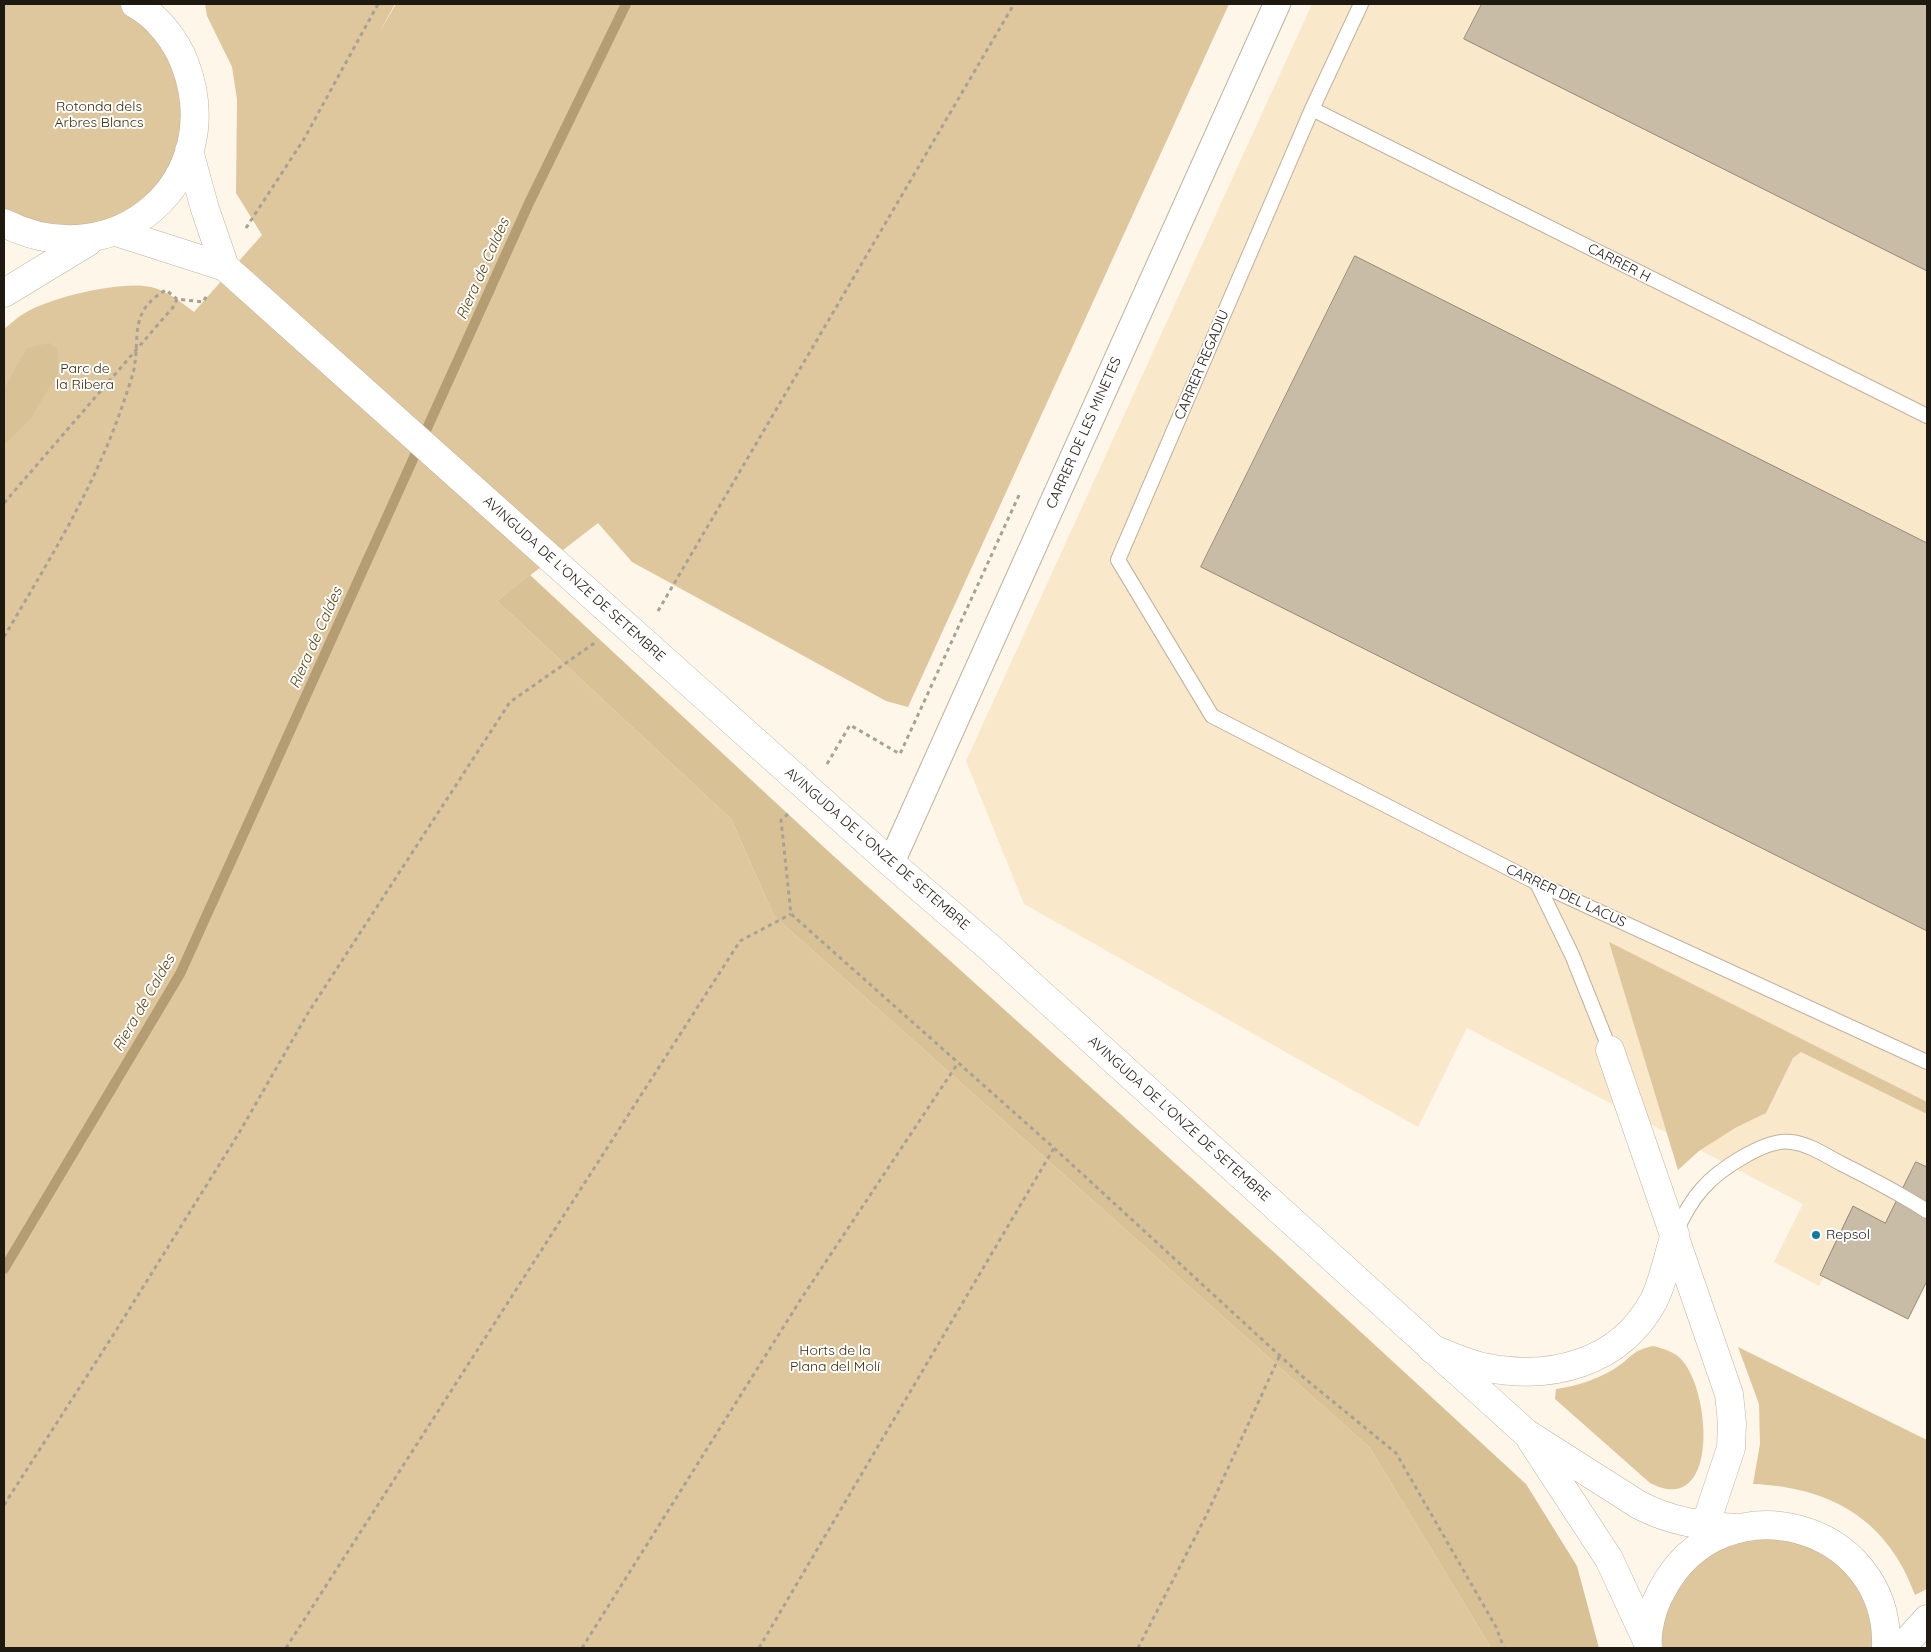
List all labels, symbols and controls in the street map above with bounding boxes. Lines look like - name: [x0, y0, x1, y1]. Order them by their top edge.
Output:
- park label: Rotonda dels Arbres Blancs: [55, 99, 143, 132]
- water label: Riera de Caldes: [453, 216, 513, 322]
- street label: CARRER H: [1585, 240, 1653, 286]
- street label: CARRER REGADIU: [1171, 308, 1233, 422]
- street label: CARRER DE LES MINETES: [1043, 354, 1125, 512]
- park label: Parc de la Ribera: [56, 361, 114, 394]
- street label: AVINGUDA DE L'ONZE DE SETEMBRE: [480, 493, 668, 665]
- water label: Riera de Caldes: [286, 585, 346, 691]
- street label: AVINGUDA DE L'ONZE DE SETEMBRE: [781, 764, 973, 934]
- street label: CARRER DEL LACUS: [1503, 861, 1629, 931]
- water label: Riera de Caldes: [109, 951, 179, 1055]
- street label: AVINGUDA DE L'ONZE DE SETEMBRE: [1085, 1033, 1273, 1205]
- place label: Repsol: [1826, 1227, 1870, 1243]
- marker: Repsol: [1810, 1229, 1822, 1241]
- park label: Horts de la Plana del Molí: [790, 1343, 880, 1375]

